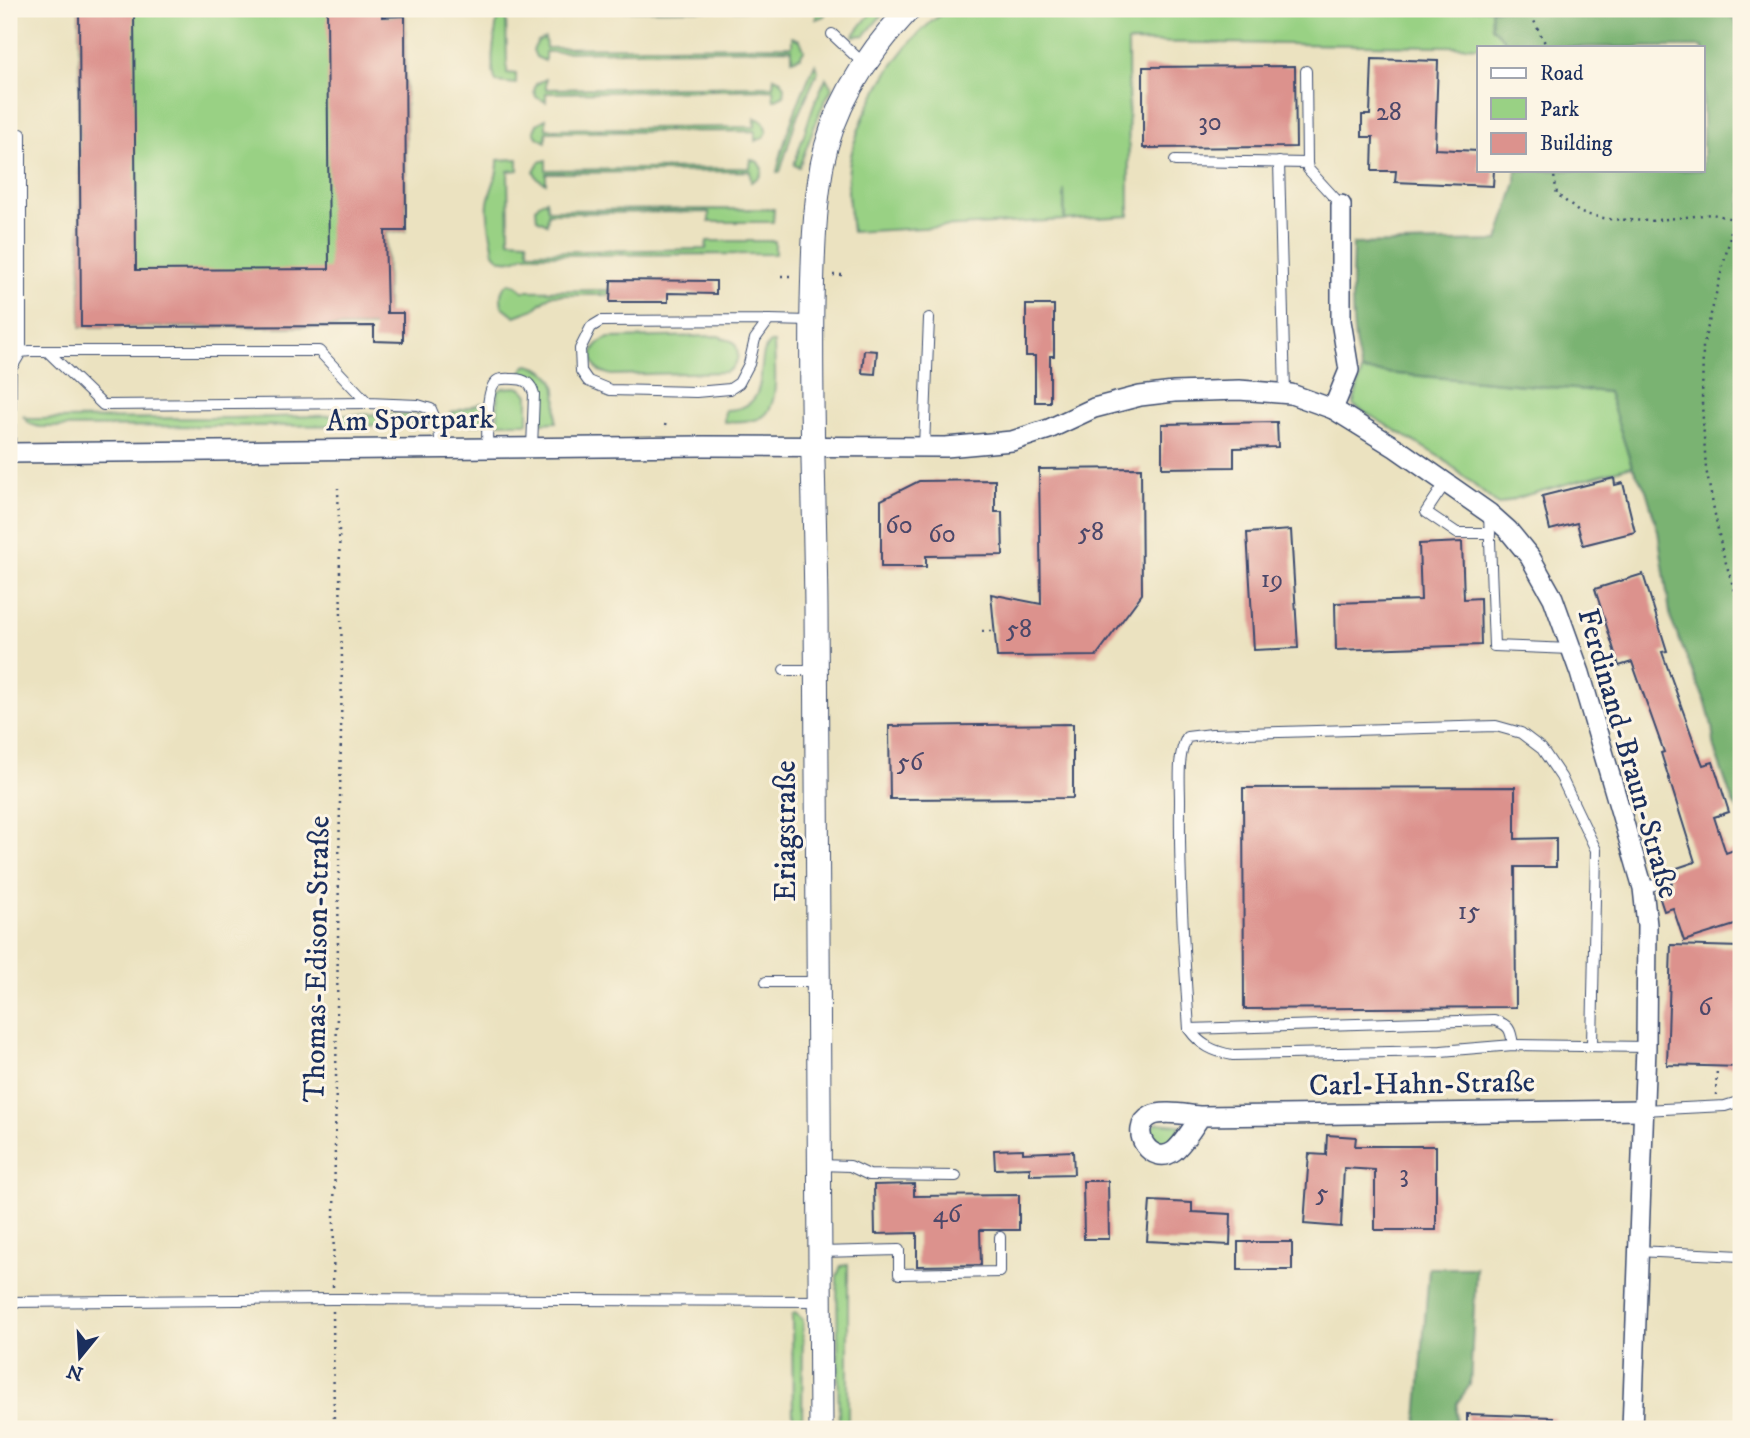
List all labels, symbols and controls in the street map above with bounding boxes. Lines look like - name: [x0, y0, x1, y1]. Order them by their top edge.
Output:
- legend: [1477, 46, 1704, 172]
- text: Road: [1540, 61, 1584, 87]
- house number: 28: [1376, 96, 1402, 129]
- text: Park: [1540, 97, 1580, 123]
- house number: 30: [1198, 106, 1222, 139]
- text: Building: [1540, 131, 1613, 157]
- street label: Am Sportpark: [326, 401, 494, 440]
- house number: 60: [885, 509, 913, 542]
- house number: 58: [1078, 516, 1104, 549]
- house number: 60: [928, 518, 956, 551]
- house number: 19: [1261, 563, 1283, 596]
- street label: Ferdinand-Braun-Straße: [1568, 604, 1687, 903]
- house number: 58: [1006, 613, 1032, 646]
- house number: 56: [897, 746, 925, 779]
- street label: Eriagstraße: [768, 760, 805, 902]
- street label: Thomas-Edison-Straße: [297, 815, 338, 1103]
- house number: 15: [1458, 895, 1480, 928]
- house number: 6: [1698, 991, 1713, 1024]
- street label: Carl-Hahn-Straße: [1309, 1064, 1535, 1105]
- house number: 3: [1399, 1158, 1409, 1191]
- house number: 5: [1316, 1177, 1329, 1210]
- house number: 46: [933, 1198, 963, 1231]
- north arrow: [46, 1322, 116, 1392]
- text: N: [64, 1358, 86, 1385]

